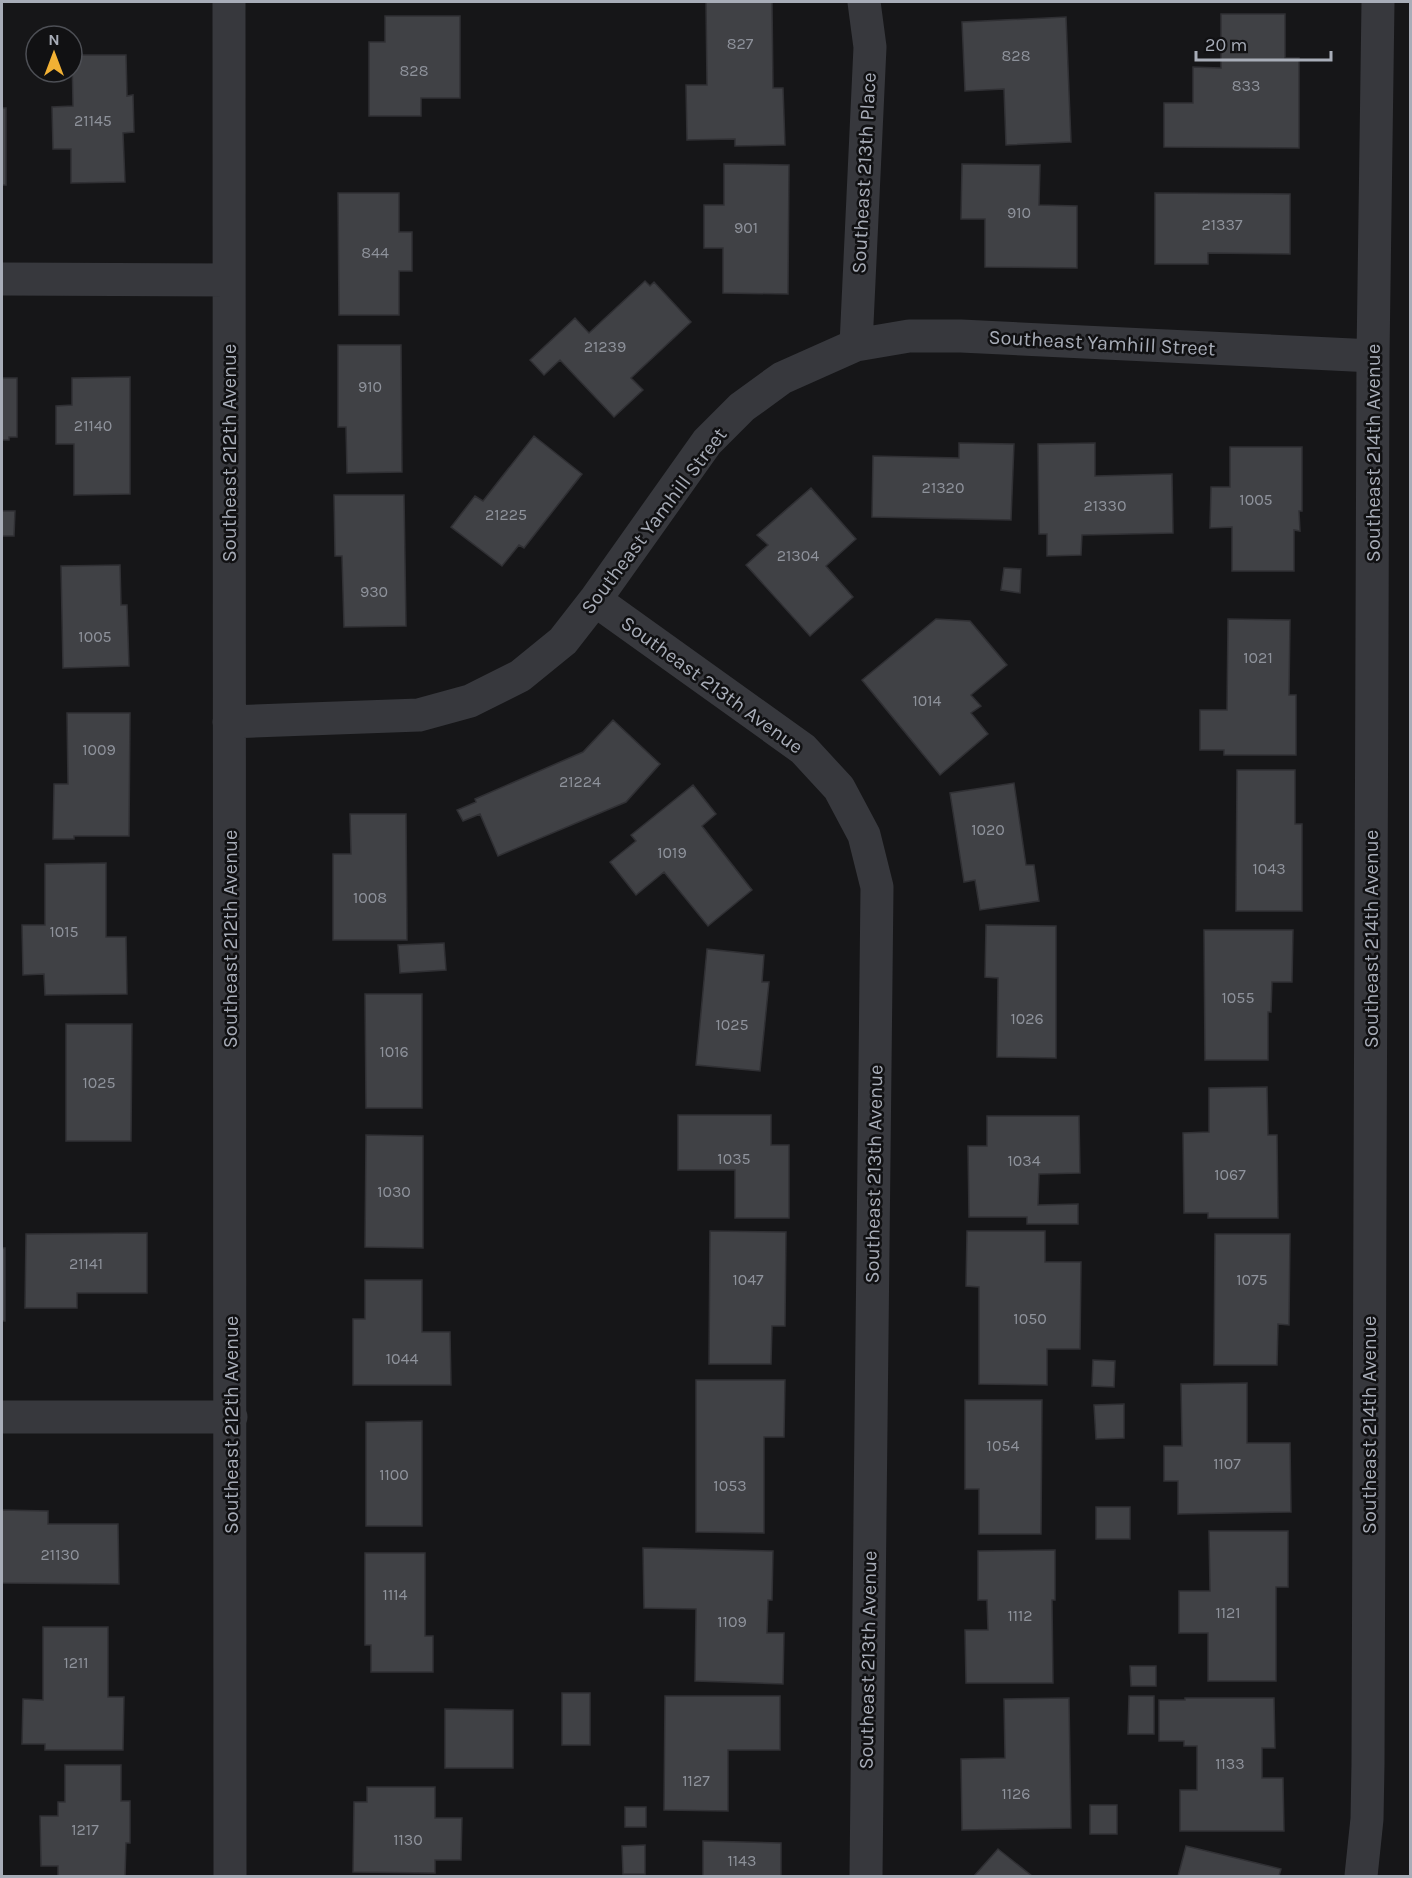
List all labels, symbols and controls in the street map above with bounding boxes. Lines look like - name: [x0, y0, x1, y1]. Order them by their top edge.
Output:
- north arrow: [24, 24, 84, 84]
- scale bar: [1196, 24, 1331, 62]
- text: N: [48, 30, 60, 49]
- house number: 827: [727, 34, 754, 53]
- text: 20 m: [1205, 34, 1247, 56]
- house number: 828: [1002, 46, 1030, 65]
- house number: 828: [400, 61, 428, 80]
- street label: Southeast 213th Place: [847, 72, 881, 274]
- house number: 833: [1232, 76, 1260, 95]
- house number: 21145: [74, 111, 112, 130]
- house number: 910: [1007, 203, 1031, 222]
- house number: 21337: [1202, 215, 1243, 234]
- house number: 901: [734, 218, 758, 237]
- house number: 844: [361, 243, 389, 262]
- street label: Southeast Yamhill Street: [988, 326, 1216, 360]
- house number: 21239: [584, 337, 626, 356]
- street label: Southeast 212th Avenue: [218, 344, 241, 562]
- street label: Southeast 214th Avenue: [1362, 344, 1385, 562]
- house number: 910: [358, 377, 382, 396]
- house number: 21140: [74, 416, 112, 435]
- street label: Southeast Yamhill Street: [576, 423, 732, 619]
- house number: 21320: [922, 478, 964, 497]
- house number: 1005: [1239, 490, 1273, 509]
- house number: 21330: [1084, 496, 1126, 515]
- house number: 21225: [485, 505, 527, 524]
- house number: 21304: [777, 546, 819, 565]
- house number: 930: [360, 582, 388, 601]
- street label: Southeast 213th Avenue: [617, 611, 807, 759]
- house number: 1005: [78, 627, 112, 646]
- house number: 1021: [1243, 648, 1273, 667]
- house number: 1014: [912, 691, 942, 710]
- house number: 1009: [82, 740, 116, 759]
- house number: 21224: [559, 772, 601, 791]
- house number: 1020: [971, 820, 1005, 839]
- street label: Southeast 212th Avenue: [219, 830, 242, 1048]
- street label: Southeast 214th Avenue: [1360, 830, 1383, 1048]
- house number: 1019: [657, 843, 687, 862]
- house number: 1043: [1252, 859, 1286, 878]
- house number: 1008: [353, 888, 387, 907]
- house number: 1015: [49, 922, 79, 941]
- house number: 1055: [1222, 988, 1254, 1007]
- house number: 1026: [1010, 1009, 1044, 1028]
- house number: 1025: [715, 1015, 749, 1034]
- house number: 1016: [379, 1042, 409, 1061]
- street label: Southeast 213th Avenue: [861, 1064, 887, 1284]
- house number: 1025: [82, 1073, 116, 1092]
- house number: 1035: [717, 1149, 751, 1168]
- house number: 1034: [1007, 1151, 1041, 1170]
- house number: 1067: [1214, 1165, 1246, 1184]
- house number: 1030: [377, 1182, 411, 1201]
- house number: 21141: [69, 1254, 103, 1273]
- house number: 1047: [732, 1270, 764, 1289]
- house number: 1075: [1236, 1270, 1268, 1289]
- house number: 1050: [1013, 1309, 1047, 1328]
- street label: Southeast 212th Avenue: [220, 1316, 243, 1534]
- street label: Southeast 214th Avenue: [1358, 1316, 1381, 1534]
- house number: 1044: [386, 1349, 418, 1368]
- house number: 1054: [987, 1436, 1019, 1455]
- house number: 1107: [1213, 1454, 1241, 1473]
- house number: 1100: [379, 1465, 409, 1484]
- house number: 1053: [713, 1476, 747, 1495]
- house number: 21130: [41, 1545, 79, 1564]
- street label: Southeast 213th Avenue: [855, 1550, 881, 1770]
- house number: 1114: [383, 1585, 407, 1604]
- house number: 1121: [1215, 1603, 1241, 1622]
- house number: 1112: [1007, 1606, 1033, 1625]
- house number: 1109: [717, 1612, 747, 1631]
- house number: 1211: [63, 1653, 89, 1672]
- house number: 1133: [1215, 1754, 1245, 1773]
- house number: 1127: [682, 1771, 710, 1790]
- house number: 1126: [1001, 1784, 1031, 1803]
- house number: 1217: [71, 1820, 99, 1839]
- house number: 1130: [393, 1830, 423, 1849]
- house number: 1143: [728, 1851, 756, 1870]

